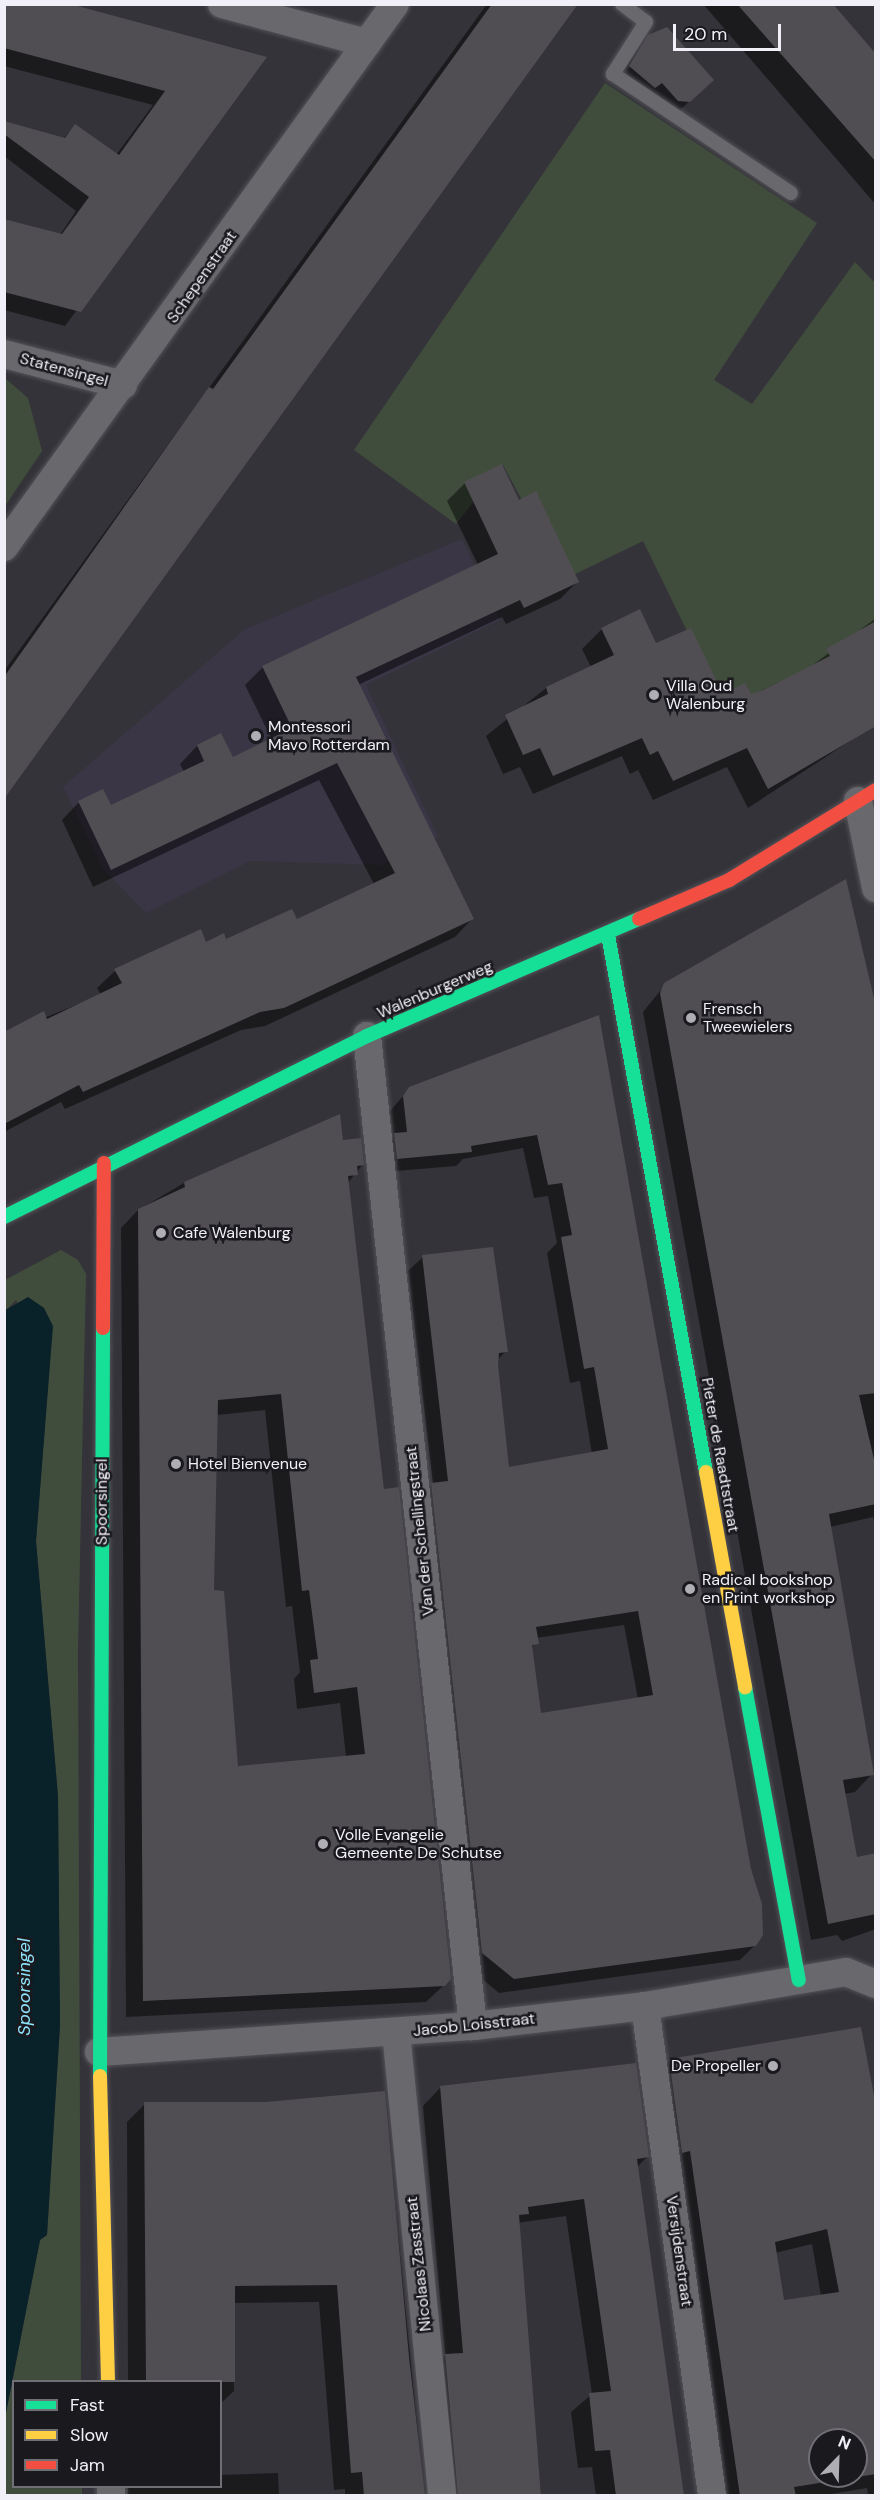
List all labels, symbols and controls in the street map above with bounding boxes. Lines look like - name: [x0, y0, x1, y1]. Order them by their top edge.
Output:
- scale bar: [676, 12, 784, 50]
- text: 20 m: [684, 22, 727, 46]
- street label: Schepenstraat: [163, 227, 241, 327]
- street label: Statensingel: [18, 349, 110, 391]
- place label: Villa Oud Walenburg: [666, 676, 745, 714]
- marker: Villa Oud Walenburg: [647, 688, 661, 702]
- place label: Montessori Mavo Rotterdam: [268, 717, 390, 755]
- marker: Montessori Mavo Rotterdam: [249, 729, 263, 743]
- street label: Walenburgerweg: [374, 957, 496, 1023]
- place label: Frensch Tweewielers: [703, 999, 793, 1037]
- marker: Frensch Tweewielers: [684, 1011, 698, 1025]
- place label: Cafe Walenburg: [173, 1223, 291, 1243]
- marker: Cafe Walenburg: [154, 1226, 168, 1240]
- street label: Pieter de Raadtstraat: [697, 1376, 743, 1534]
- street label: Van der Schellingstraat: [402, 1445, 438, 1617]
- place label: Hotel Bienvenue: [188, 1454, 307, 1474]
- marker: Hotel Bienvenue: [169, 1457, 183, 1471]
- street label: Spoorsingel: [92, 1459, 112, 1545]
- place label: Radical bookshop en Print workshop: [702, 1570, 835, 1608]
- marker: Radical bookshop en Print workshop: [683, 1582, 697, 1596]
- place label: Volle Evangelie Gemeente De Schutse: [335, 1825, 502, 1863]
- marker: Volle Evangelie Gemeente De Schutse: [316, 1837, 330, 1851]
- water label: Spoorsingel: [13, 1938, 35, 2036]
- street label: Jacob Loisstraat: [412, 2009, 536, 2041]
- place label: De Propeller: [671, 2056, 761, 2076]
- marker: De Propeller: [766, 2059, 780, 2073]
- street label: Versijdenstraat: [662, 2194, 696, 2308]
- street label: Nicolaas Zasstraat: [402, 2196, 436, 2332]
- legend: [12, 2380, 222, 2488]
- text: Fast: [70, 2393, 105, 2417]
- text: Slow: [70, 2423, 109, 2447]
- north arrow: [808, 2428, 868, 2488]
- text: N: [835, 2431, 854, 2455]
- text: Jam: [70, 2453, 105, 2477]

